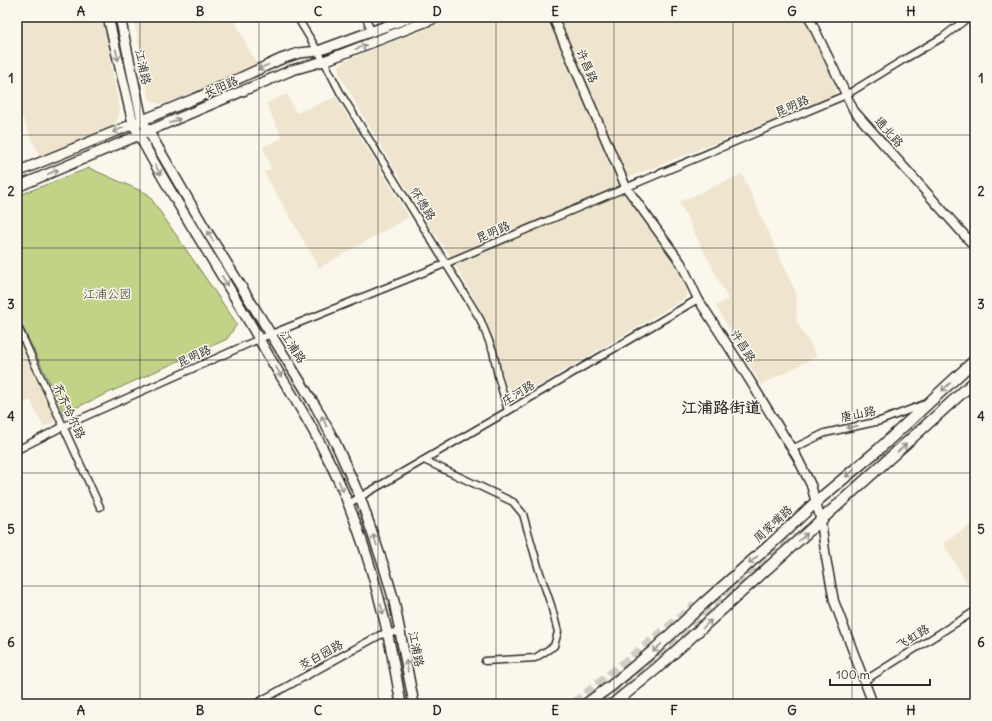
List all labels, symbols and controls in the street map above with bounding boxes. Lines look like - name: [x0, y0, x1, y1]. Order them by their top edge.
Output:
- text: A: [77, 3, 86, 20]
- text: B: [196, 3, 205, 20]
- text: C: [314, 3, 323, 20]
- text: D: [432, 3, 442, 20]
- text: E: [551, 3, 559, 20]
- text: F: [670, 3, 678, 20]
- text: G: [787, 3, 797, 20]
- text: H: [906, 3, 916, 20]
- one-way arrow: [354, 42, 366, 50]
- street label: 许昌路: [574, 46, 601, 85]
- one-way arrow: [114, 48, 121, 61]
- street label: 江浦路: [132, 48, 155, 86]
- one-way arrow: [257, 64, 269, 71]
- text: 1: [8, 70, 14, 87]
- text: 1: [978, 70, 984, 87]
- street label: 长阳路: [201, 73, 240, 100]
- street label: 昆明路: [772, 92, 811, 119]
- street label: 通北路: [872, 113, 907, 150]
- one-way arrow: [169, 116, 181, 124]
- one-way arrow: [112, 127, 124, 134]
- one-way arrow: [155, 164, 163, 176]
- one-way arrow: [47, 168, 59, 175]
- text: 2: [7, 183, 15, 200]
- text: 2: [977, 183, 985, 200]
- street label: 怀德路: [408, 184, 439, 223]
- street label: 昆明路: [473, 218, 512, 245]
- one-way arrow: [205, 230, 213, 242]
- one-way arrow: [222, 275, 230, 287]
- park label: 江浦公园: [83, 286, 131, 301]
- text: 3: [7, 296, 15, 313]
- text: 3: [977, 296, 985, 313]
- street label: 许昌路: [728, 326, 759, 365]
- street label: 江浦路: [277, 328, 310, 366]
- street label: 昆明路: [174, 341, 213, 370]
- one-way arrow: [275, 366, 283, 377]
- street label: 庄河路: [498, 377, 537, 408]
- street label: 齐齐哈尔路: [50, 380, 89, 441]
- one-way arrow: [941, 382, 951, 391]
- district label: 江浦路街道: [681, 397, 761, 417]
- street label: 唐山路: [839, 402, 877, 425]
- text: 4: [7, 408, 15, 425]
- text: 4: [977, 408, 985, 425]
- one-way arrow: [319, 415, 327, 427]
- one-way arrow: [846, 424, 859, 432]
- one-way arrow: [897, 443, 907, 452]
- one-way arrow: [844, 469, 855, 478]
- one-way arrow: [338, 480, 345, 492]
- street label: 周家嘴路: [750, 502, 795, 545]
- text: 5: [7, 521, 15, 538]
- text: 5: [977, 521, 985, 538]
- one-way arrow: [798, 532, 808, 542]
- one-way arrow: [371, 533, 378, 546]
- one-way arrow: [748, 555, 758, 564]
- one-way arrow: [379, 603, 386, 616]
- one-way arrow: [701, 620, 711, 629]
- street label: 飞虹路: [893, 621, 932, 652]
- street label: 江浦路: [406, 630, 427, 668]
- text: 6: [7, 634, 15, 651]
- text: 6: [977, 634, 985, 651]
- street label: 茭白园路: [296, 636, 345, 673]
- one-way arrow: [652, 643, 662, 653]
- one-way arrow: [403, 660, 411, 673]
- scale bar: [830, 661, 930, 687]
- text: 100 m: [836, 667, 870, 682]
- text: A: [77, 702, 86, 719]
- text: B: [196, 702, 205, 719]
- text: C: [314, 702, 323, 719]
- text: D: [432, 702, 442, 719]
- text: E: [551, 702, 559, 719]
- text: F: [670, 702, 678, 719]
- text: G: [787, 702, 797, 719]
- text: H: [906, 702, 916, 719]

